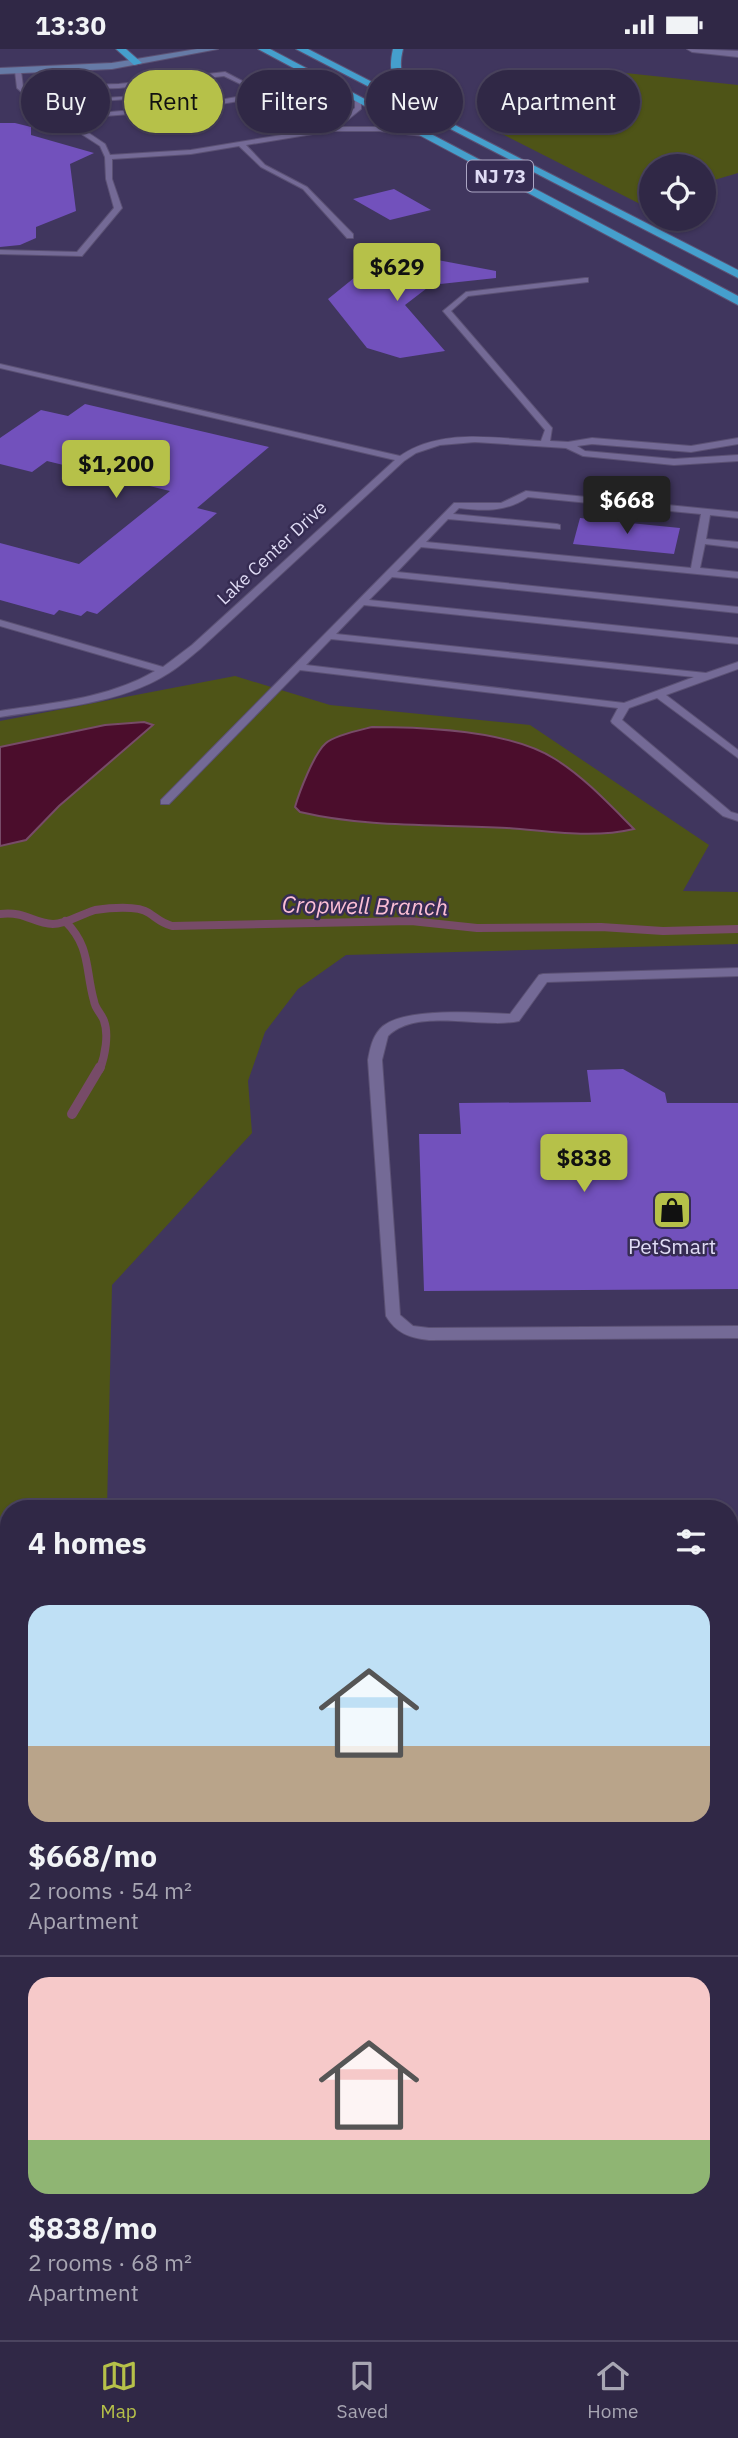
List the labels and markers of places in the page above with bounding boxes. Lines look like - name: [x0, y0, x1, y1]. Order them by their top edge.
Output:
- pin: $629: [356, 243, 438, 303]
- pin: $1,200: [59, 441, 173, 500]
- pin: $668: [586, 477, 668, 536]
- pin: $838: [543, 1135, 625, 1194]
- shop icon: PetSmart: [651, 1189, 693, 1231]
- place label: PetSmart: [628, 1232, 716, 1260]

